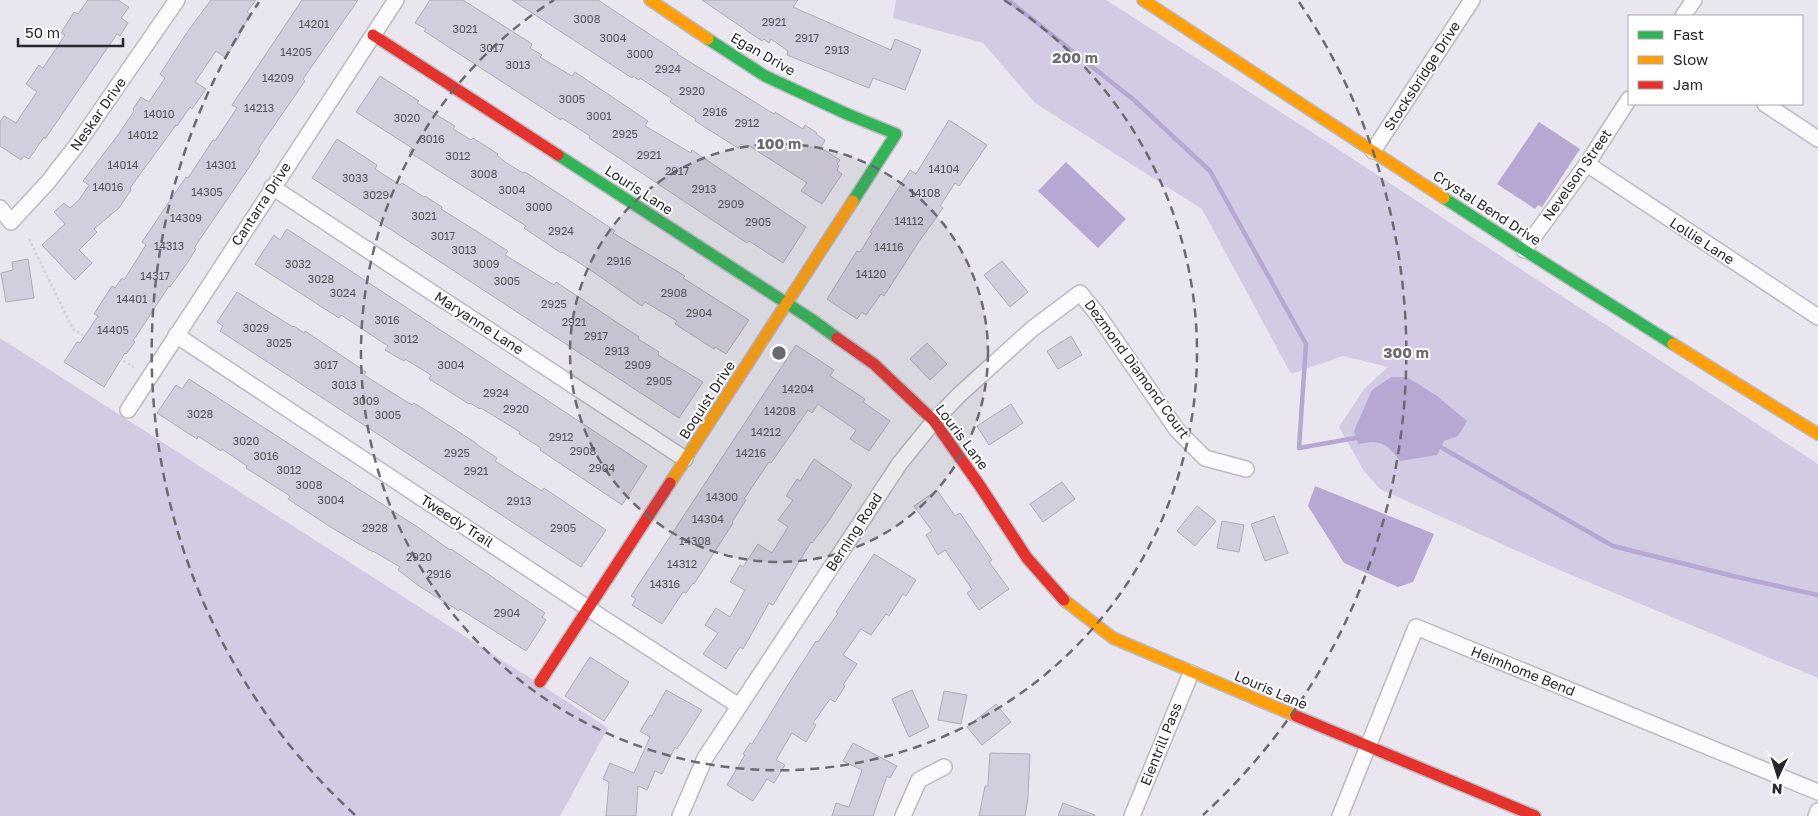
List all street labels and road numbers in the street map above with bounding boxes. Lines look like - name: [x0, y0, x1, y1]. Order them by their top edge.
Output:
- street label: Stocksbridge Drive: [1380, 18, 1463, 134]
- street label: Egan Drive: [728, 28, 799, 79]
- street label: Neskar Drive: [66, 74, 129, 154]
- street label: Nevelson Street: [1539, 126, 1615, 224]
- street label: Cantarra Drive: [227, 159, 294, 249]
- street label: Louris Lane: [602, 161, 676, 218]
- street label: Crystal Bend Drive: [1430, 166, 1544, 249]
- street label: Lollie Lane: [1667, 213, 1738, 268]
- street label: Maryanne Lane: [432, 287, 527, 358]
- street label: Dezmond Diamond Court: [1081, 296, 1193, 441]
- street label: Boquist Drive: [675, 357, 738, 442]
- street label: Louris Lane: [932, 401, 993, 473]
- street label: Berning Road: [822, 489, 885, 574]
- street label: Tweedy Trail: [418, 491, 497, 551]
- street label: Heimhome Bend: [1469, 642, 1578, 699]
- street label: Louris Lane: [1232, 667, 1310, 713]
- street label: Eientrill Pass: [1136, 700, 1185, 788]

